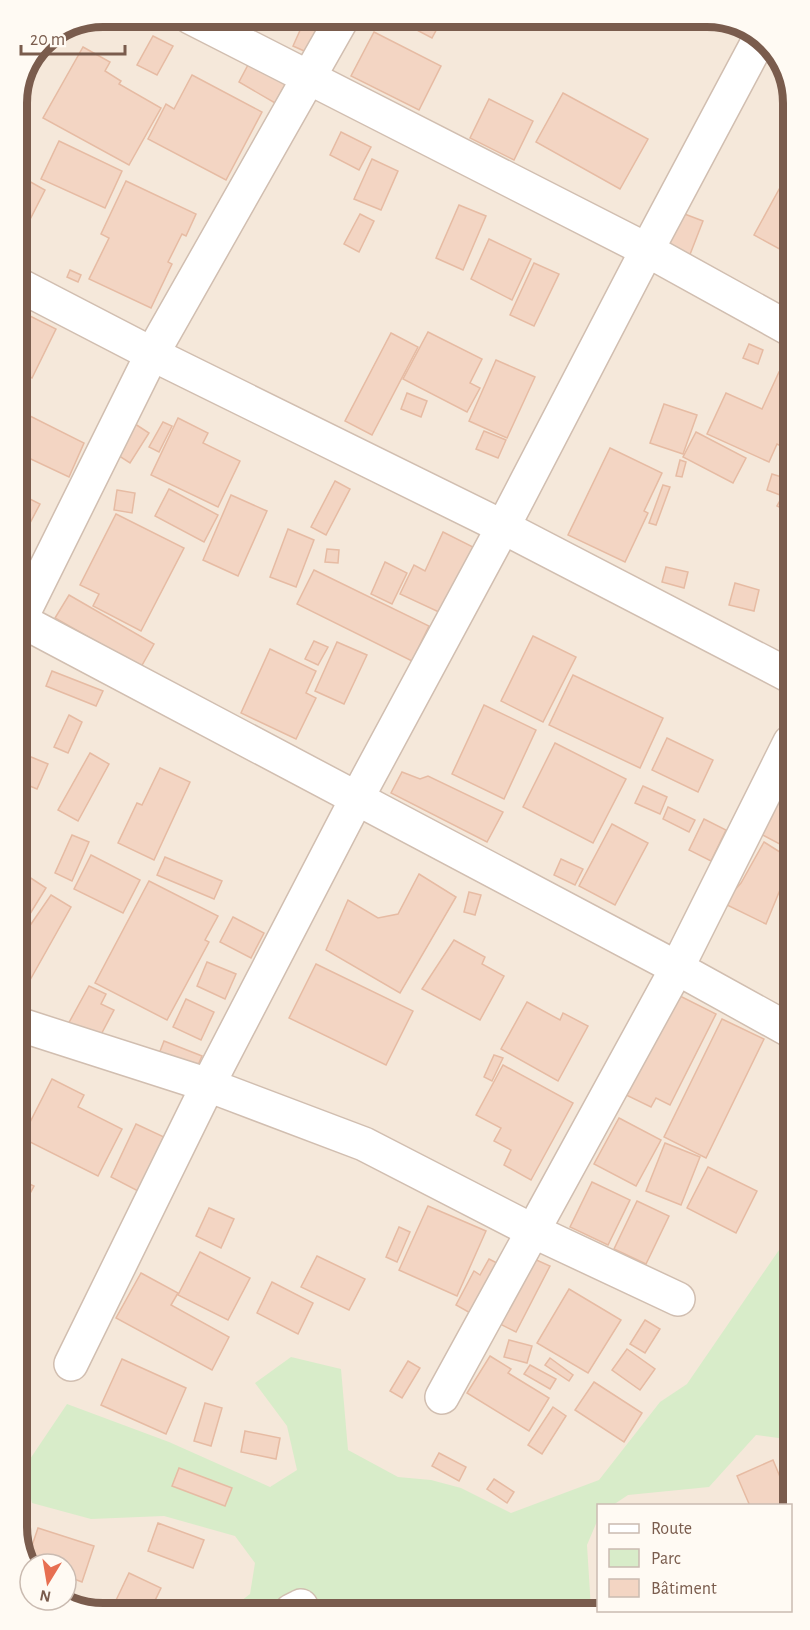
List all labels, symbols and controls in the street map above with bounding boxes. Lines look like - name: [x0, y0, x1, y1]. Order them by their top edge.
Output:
- scale bar: [21, 18, 124, 56]
- text: 20 m: [30, 31, 65, 49]
- legend: [597, 1504, 792, 1612]
- text: Route: [651, 1520, 692, 1538]
- text: Parc: [651, 1550, 681, 1568]
- north arrow: [18, 1552, 78, 1612]
- text: Bâtiment: [651, 1580, 717, 1598]
- text: N: [38, 1587, 52, 1605]

